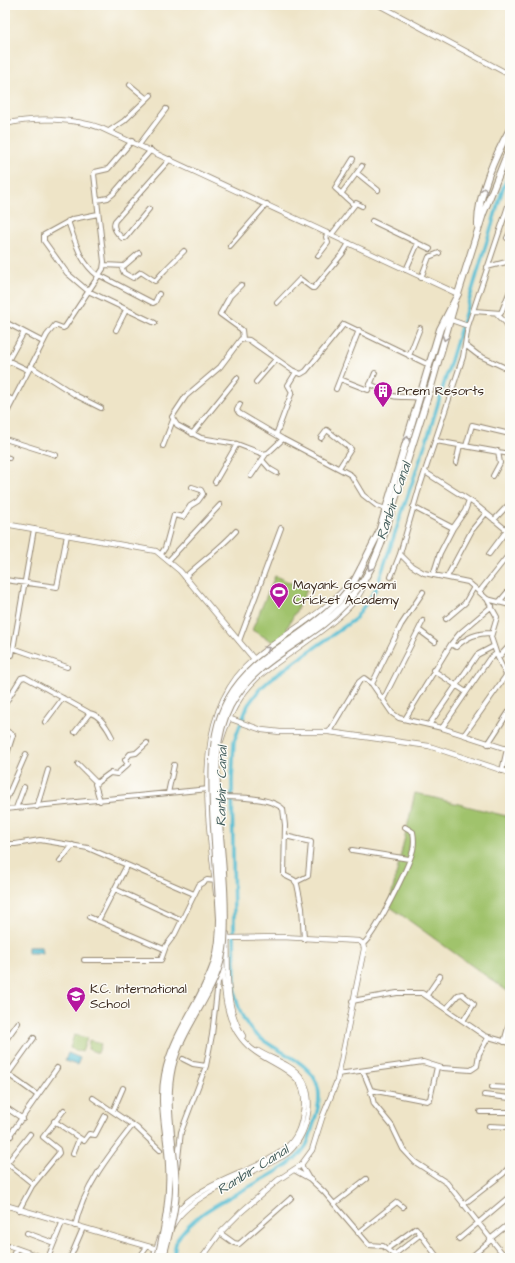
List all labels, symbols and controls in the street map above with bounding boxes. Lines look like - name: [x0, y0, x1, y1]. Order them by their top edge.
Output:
- one-way arrow: [479, 187, 488, 194]
- one-way arrow: [441, 334, 450, 341]
- building icon: Prem Resorts: [372, 380, 394, 408]
- place label: Prem Resorts: [397, 382, 484, 400]
- one-way arrow: [402, 436, 411, 443]
- water label: Ranbir Canal: [371, 458, 417, 542]
- one-way arrow: [368, 564, 375, 571]
- place label: Mayank Goswami Cricket Academy: [293, 576, 399, 610]
- sports icon: Mayank Goswami Cricket Academy: [268, 581, 290, 609]
- one-way arrow: [262, 647, 269, 654]
- water label: Ranbir Canal: [211, 744, 233, 827]
- place label: K.C. International School: [90, 980, 187, 1013]
- school or university icon: K.C. International School: [65, 985, 87, 1013]
- water label: Ranbir Canal: [213, 1139, 294, 1200]

